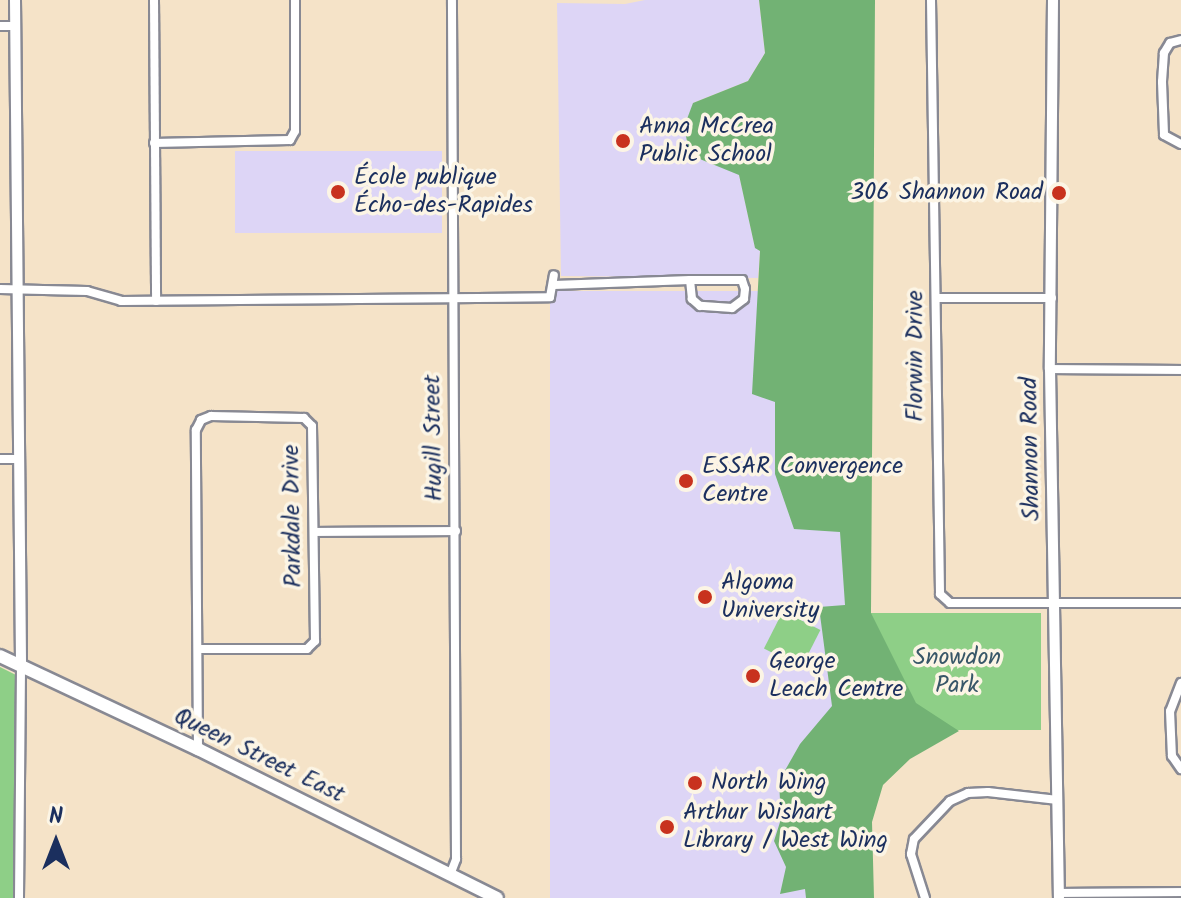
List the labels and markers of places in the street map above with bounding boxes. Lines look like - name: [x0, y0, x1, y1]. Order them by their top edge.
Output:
- place label: Anna McCrea Public School: [639, 113, 774, 169]
- marker: Anna McCrea Public School: [614, 132, 632, 150]
- place label: École publique Écho-des-Rapides: [354, 164, 533, 220]
- place label: 306 Shannon Road: [850, 179, 1043, 207]
- marker: École publique Écho-des-Rapides: [329, 183, 347, 201]
- marker: 306 Shannon Road: [1050, 184, 1068, 202]
- place label: ESSAR Convergence Centre: [702, 453, 903, 509]
- marker: ESSAR Convergence Centre: [677, 472, 695, 490]
- place label: Algoma University: [721, 569, 819, 625]
- marker: Algoma University: [696, 588, 714, 606]
- place label: George Leach Centre: [769, 648, 903, 704]
- marker: George Leach Centre: [744, 667, 762, 685]
- place label: North Wing: [711, 769, 827, 797]
- marker: North Wing: [686, 774, 704, 792]
- place label: Arthur Wishart Library / West Wing: [683, 799, 888, 855]
- marker: Arthur Wishart Library / West Wing: [658, 818, 676, 836]

